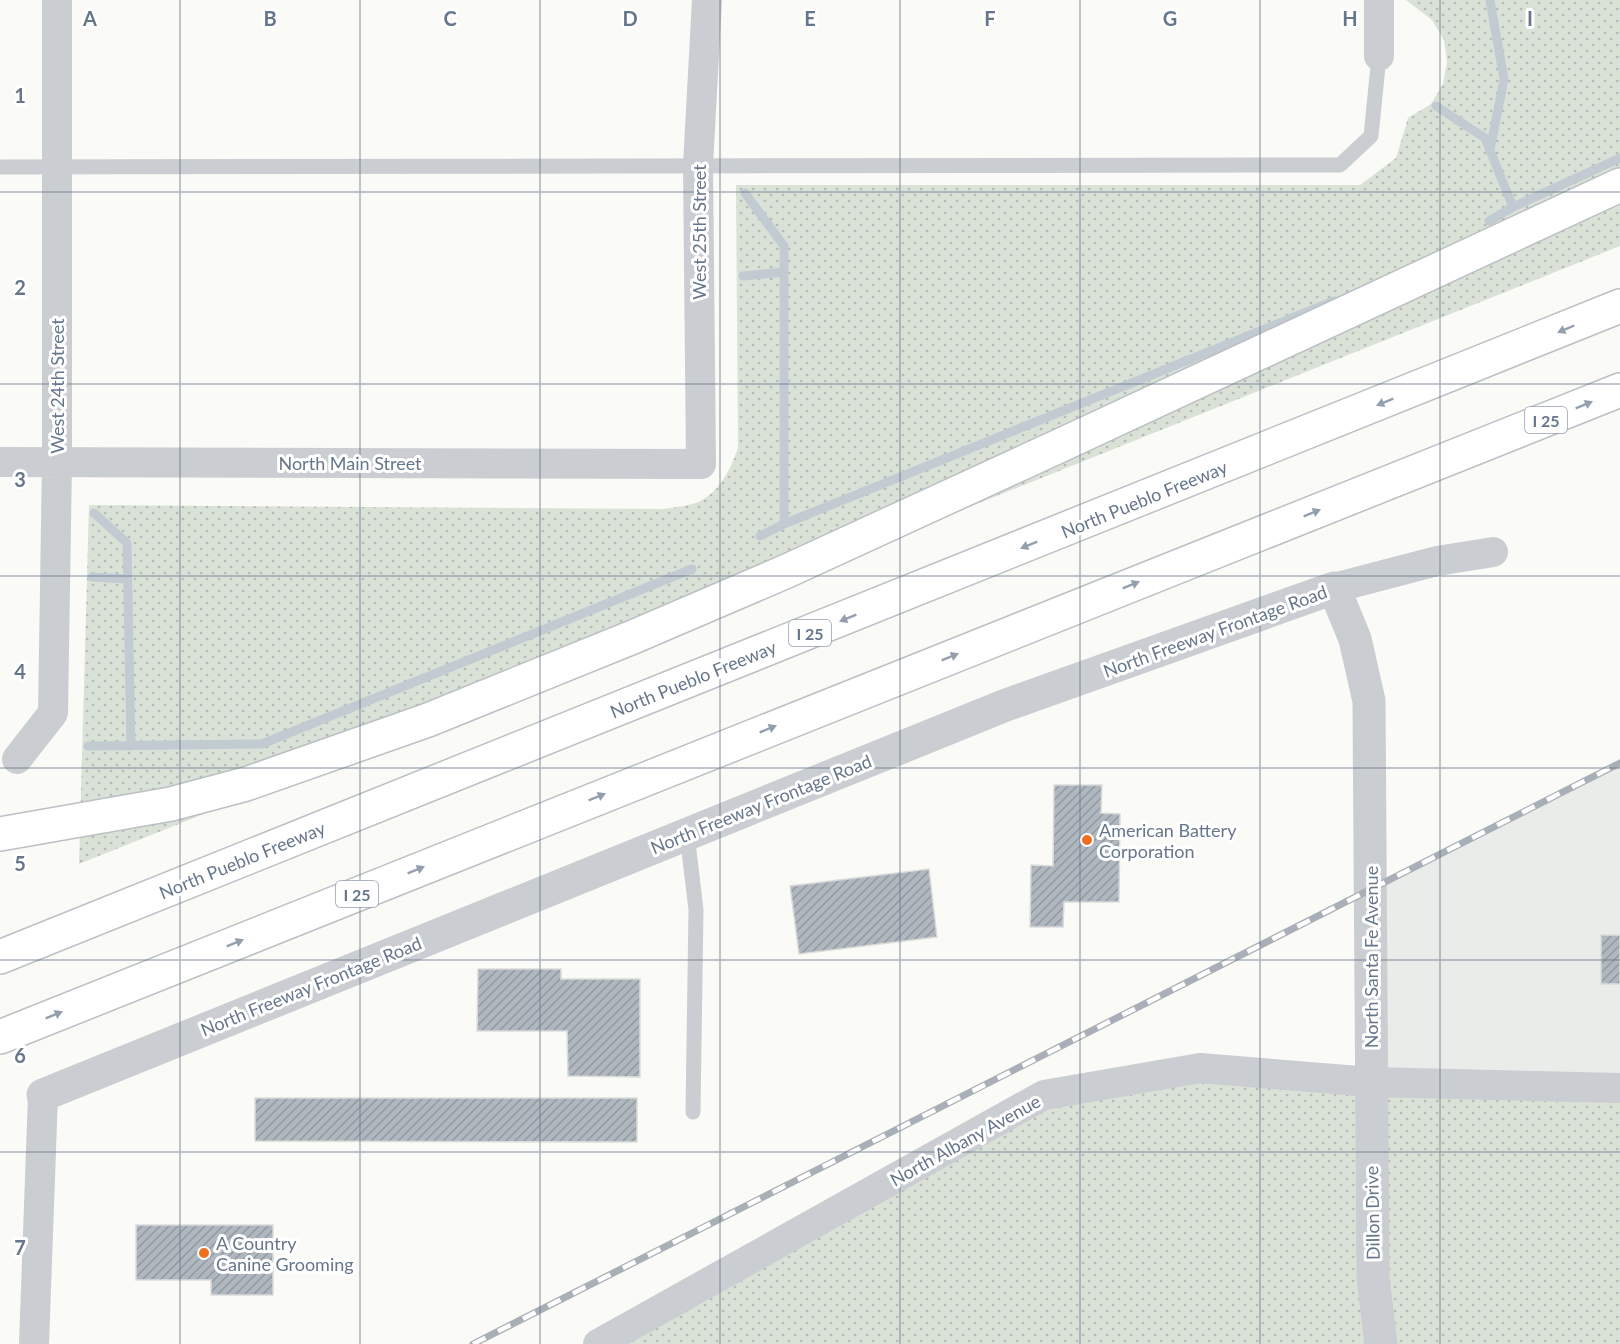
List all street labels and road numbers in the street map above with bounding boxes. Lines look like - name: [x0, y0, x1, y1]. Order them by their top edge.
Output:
- street label: West 25th Street: [688, 164, 710, 300]
- street label: West 24th Street: [46, 318, 68, 454]
- road number: I 25: [1525, 407, 1567, 433]
- street label: North Main Street: [278, 452, 422, 474]
- street label: North Pueblo Freeway: [1058, 455, 1231, 542]
- street label: North Freeway Frontage Road: [1100, 580, 1330, 682]
- road number: I 25: [789, 620, 831, 646]
- street label: North Pueblo Freeway: [607, 635, 780, 722]
- street label: North Freeway Frontage Road: [647, 750, 875, 858]
- street label: North Pueblo Freeway: [156, 816, 329, 903]
- street label: North Santa Fe Avenue: [1360, 866, 1382, 1048]
- road number: I 25: [336, 881, 378, 907]
- street label: North Freeway Frontage Road: [197, 932, 425, 1040]
- street label: North Albany Avenue: [886, 1090, 1044, 1190]
- street label: Dillon Drive: [1360, 1166, 1384, 1260]

